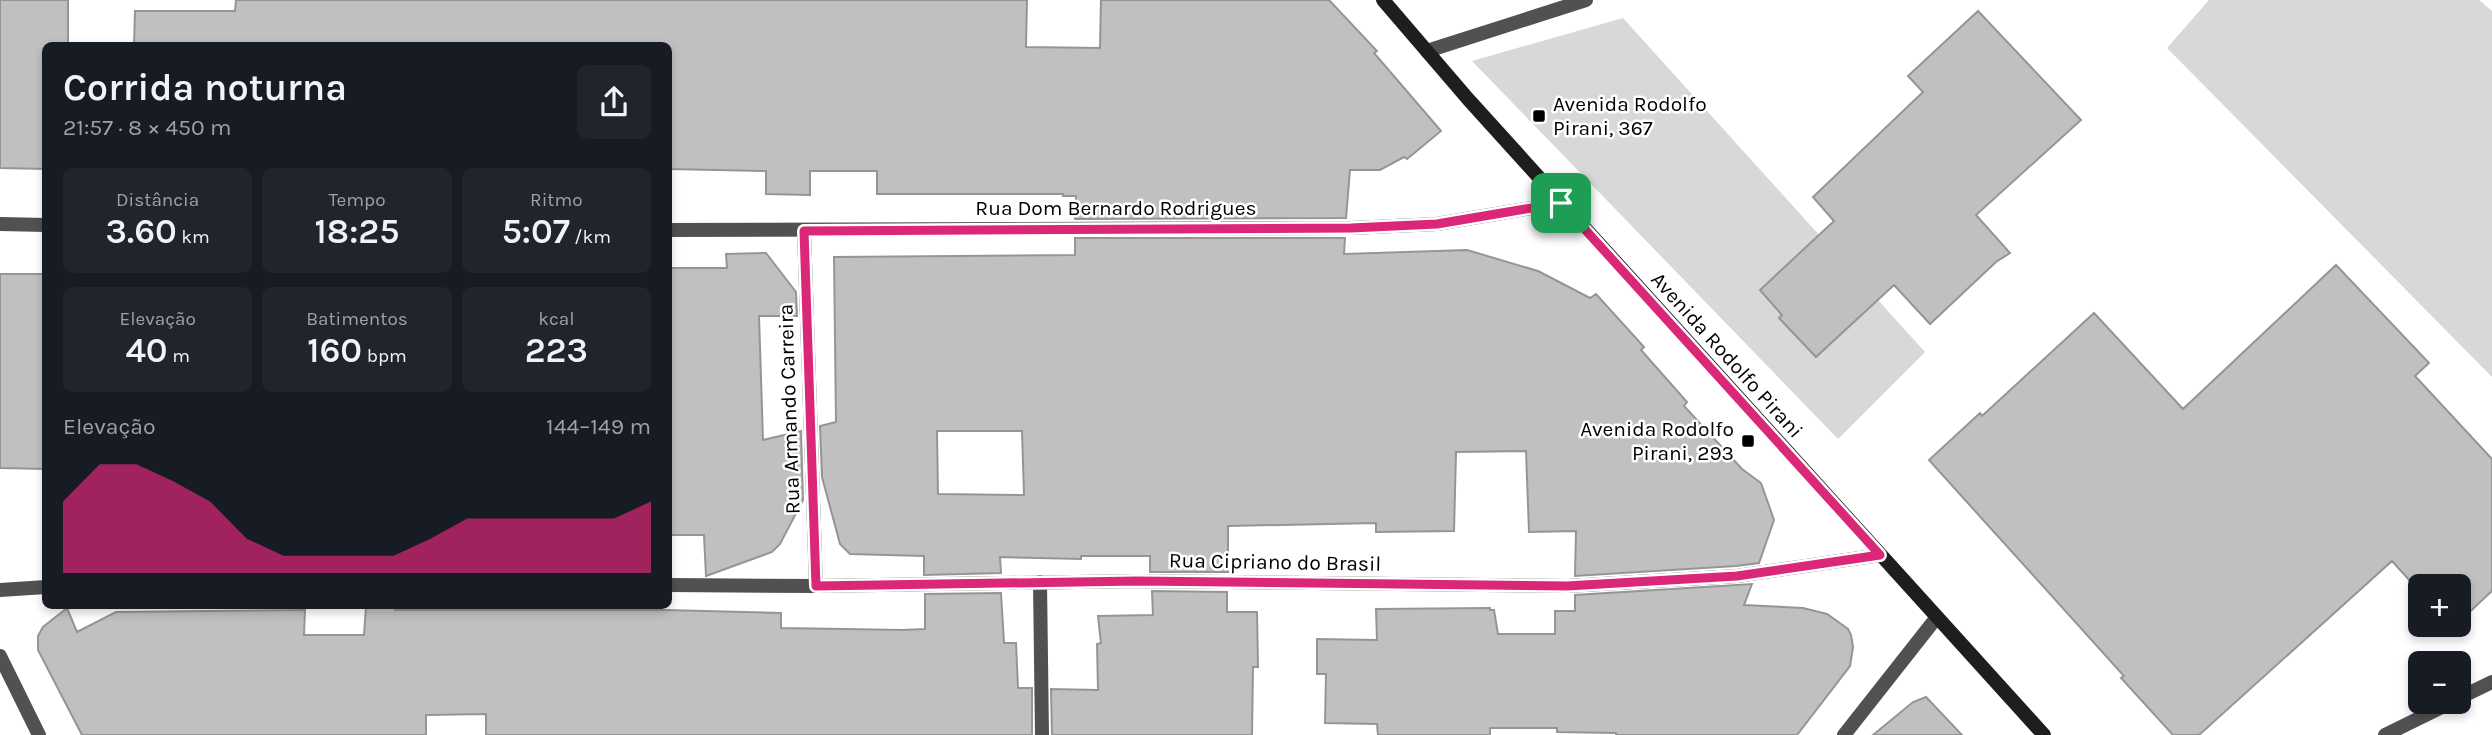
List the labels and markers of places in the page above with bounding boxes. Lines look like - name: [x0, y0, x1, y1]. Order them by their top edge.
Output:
- place label: Avenida Rodolfo Pirani, 367: [1553, 92, 1707, 140]
- marker: Avenida Rodolfo Pirani, 367: [1531, 108, 1547, 124]
- pin: [1531, 173, 1591, 233]
- place label: Avenida Rodolfo Pirani, 293: [1580, 417, 1734, 465]
- marker: Avenida Rodolfo Pirani, 293: [1740, 433, 1756, 449]

